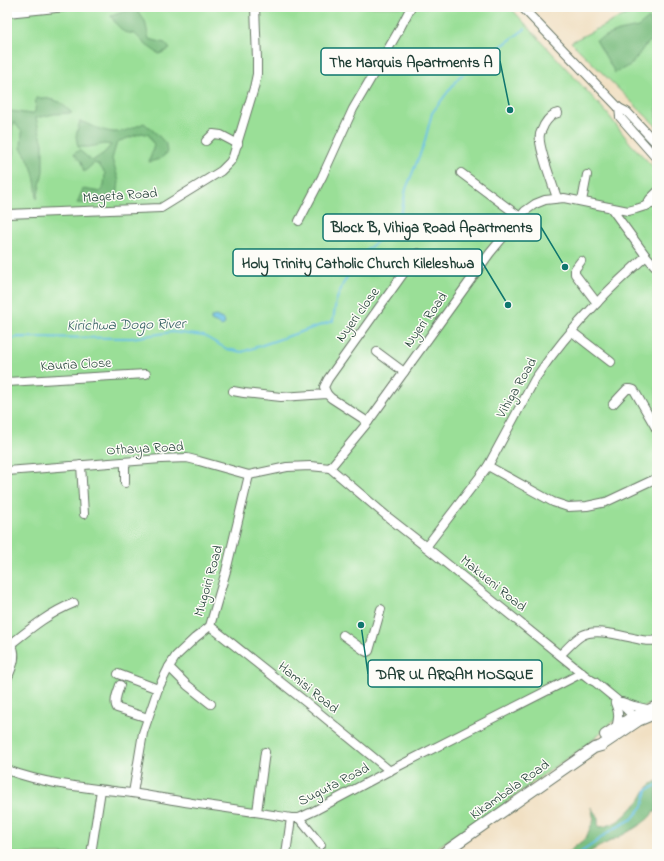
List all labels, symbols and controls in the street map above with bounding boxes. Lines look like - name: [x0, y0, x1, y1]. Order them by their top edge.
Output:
- callout: The Marquis Apartments A: [321, 48, 500, 75]
- text: The Marquis Apartments A: [329, 52, 493, 74]
- street label: Mageta Road: [82, 183, 158, 210]
- callout: Block B, Vihiga Road Apartments: [323, 214, 541, 241]
- text: Block B, Vihiga Road Apartments: [330, 217, 533, 241]
- callout: Holy Trinity Catholic Church Kileleshwa: [233, 249, 482, 276]
- text: Holy Trinity Catholic Church Kileleshwa: [242, 253, 474, 277]
- street label: Nyeri close: [331, 283, 386, 347]
- street label: Nyeri Road: [399, 288, 454, 353]
- water label: Kirichwa Dogo River: [67, 313, 188, 338]
- street label: Kauria Close: [40, 353, 113, 377]
- street label: Vihiga Road: [491, 354, 544, 424]
- street label: Othaya Road: [106, 436, 184, 463]
- street label: Mugoiri Road: [189, 543, 230, 619]
- street label: Makueni Road: [455, 551, 531, 617]
- street label: Hamisi Road: [273, 657, 343, 719]
- callout: DAR UL ARQAM MOSQUE: [368, 660, 542, 687]
- text: DAR UL ARQAM MOSQUE: [375, 664, 534, 686]
- street label: Kikambala Road: [466, 755, 554, 825]
- street label: Suguta Road: [295, 758, 374, 813]

